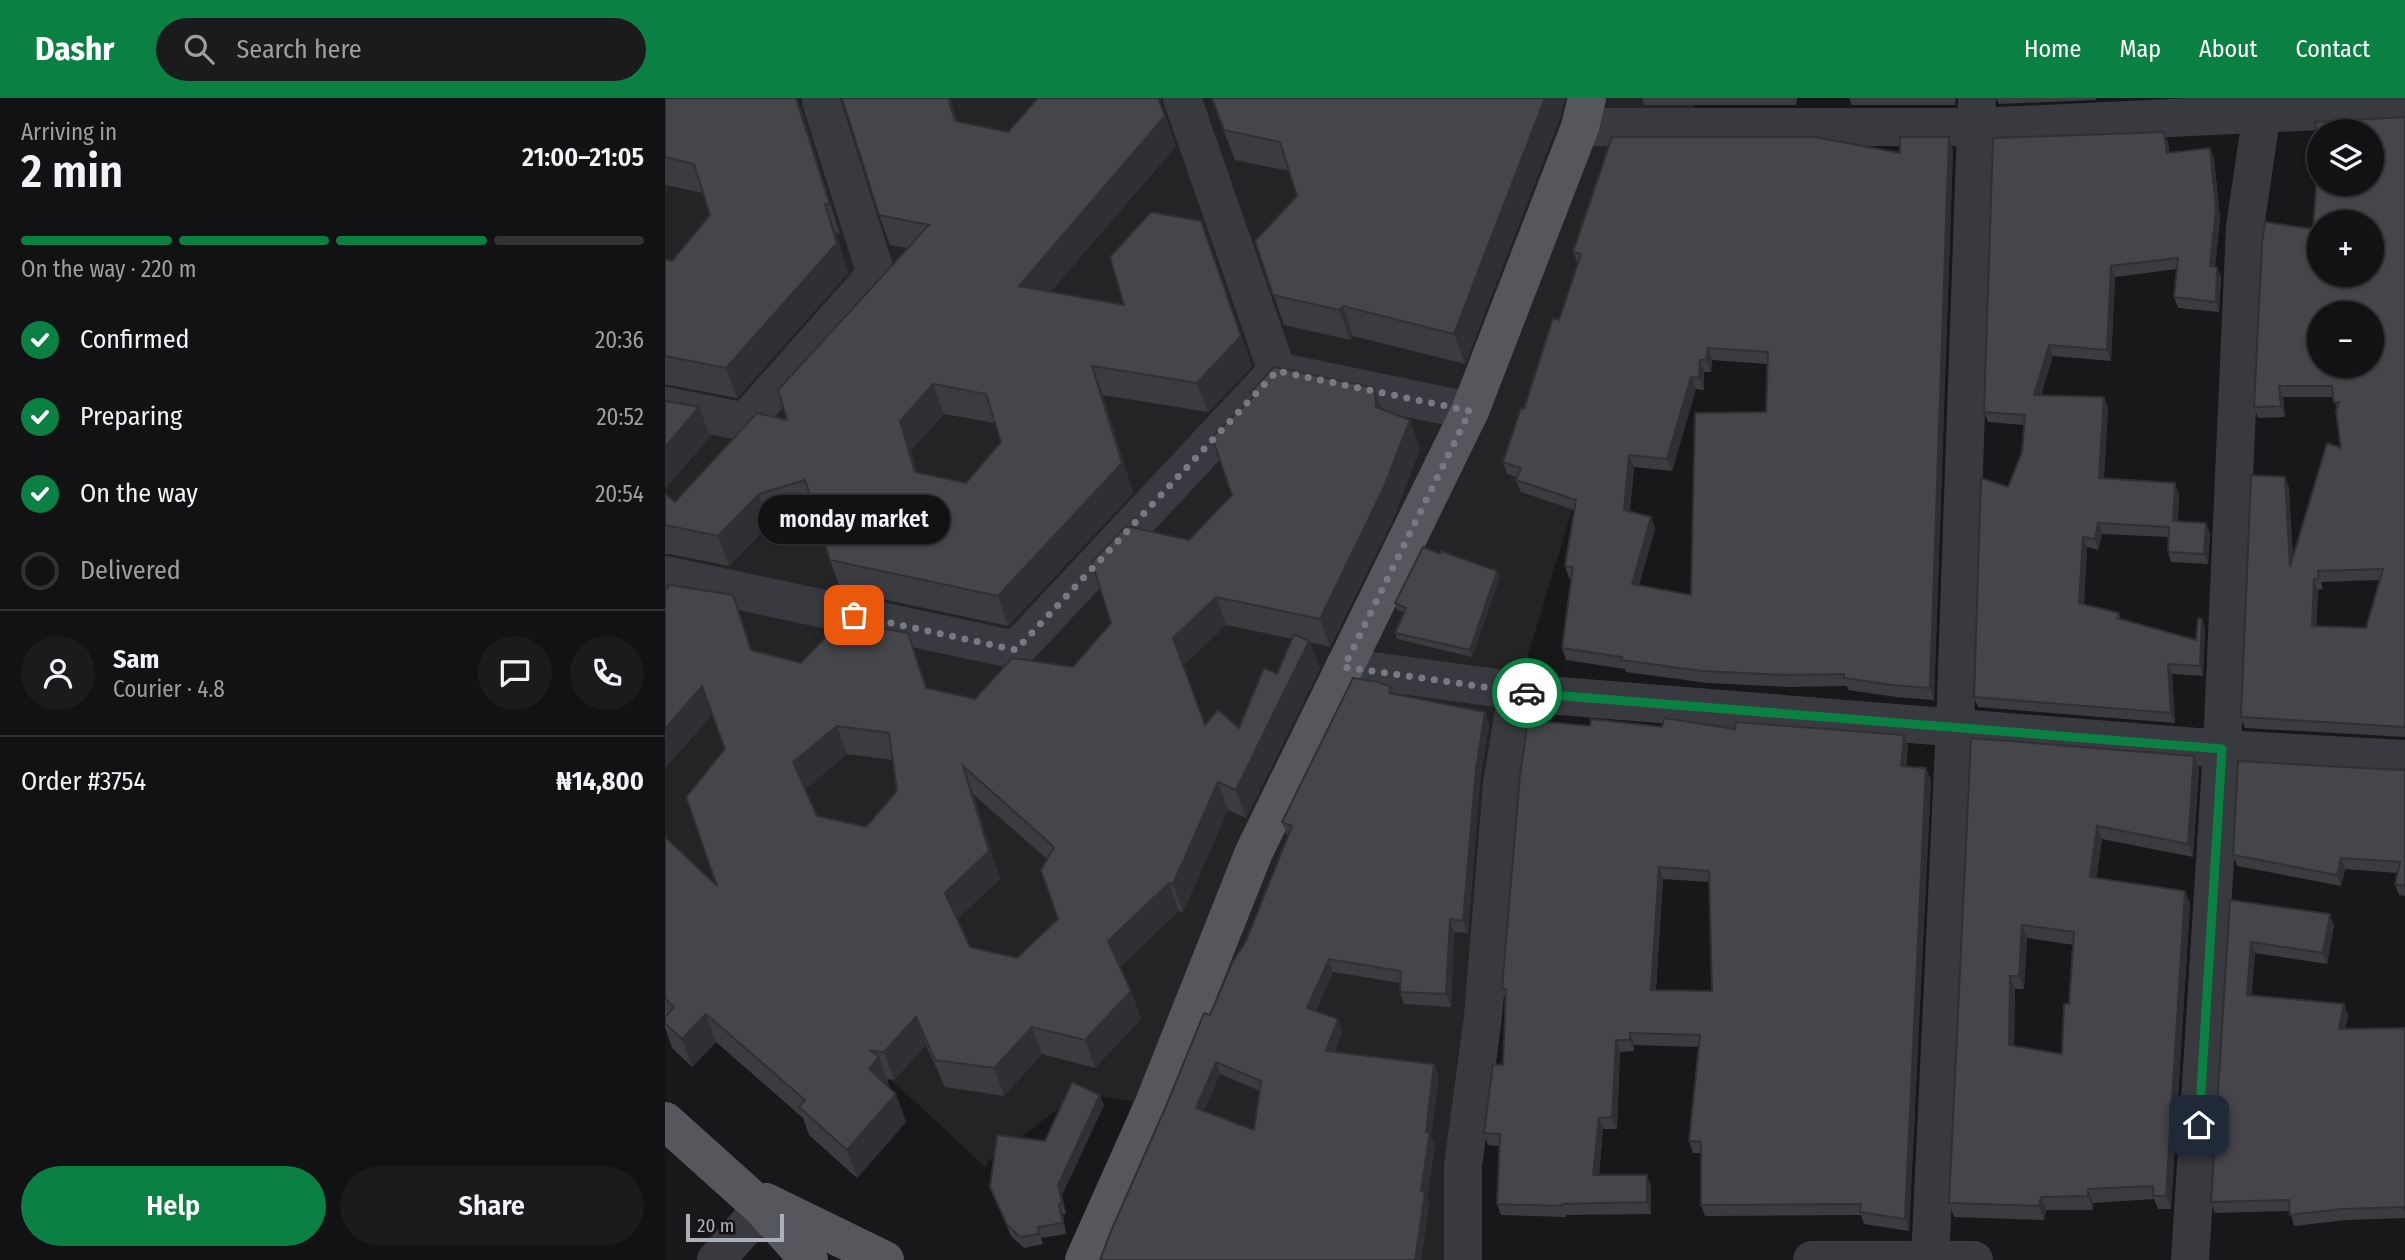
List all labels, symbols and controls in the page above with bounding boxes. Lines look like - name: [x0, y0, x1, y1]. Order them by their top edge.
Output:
- search box: [156, 18, 646, 81]
- text: Dashr: [35, 29, 114, 69]
- icon: search: [180, 30, 218, 68]
- text: Search here: [236, 34, 362, 65]
- text: Home: [2024, 35, 2081, 63]
- text: Map: [2119, 35, 2161, 63]
- text: About: [2199, 35, 2257, 63]
- text: Contact: [2295, 35, 2370, 63]
- text: Arriving in: [21, 118, 117, 146]
- map controls: [2307, 119, 2384, 378]
- button: layers: [2307, 119, 2384, 196]
- text: 21:00–21:05: [522, 142, 644, 173]
- text: 2 min: [21, 144, 123, 199]
- button: +: [2307, 210, 2384, 287]
- text: On the way · 220 m: [21, 255, 196, 283]
- button: −: [2307, 301, 2384, 378]
- icon: check: [21, 321, 59, 359]
- text: Confirmed: [80, 324, 190, 355]
- text: 20:36: [595, 326, 644, 354]
- icon: check: [21, 398, 59, 436]
- text: Preparing: [80, 401, 182, 432]
- text: 20:52: [596, 403, 644, 431]
- icon: check: [21, 475, 59, 513]
- text: On the way: [80, 478, 198, 509]
- text: 20:54: [595, 480, 644, 508]
- callout: monday market: [758, 496, 950, 545]
- text: monday market: [779, 505, 929, 533]
- text: Delivered: [80, 555, 181, 586]
- pin: [824, 585, 884, 645]
- icon: bag: [835, 596, 873, 634]
- button: person: [21, 636, 95, 710]
- button: chat: [478, 636, 552, 710]
- button: phone: [570, 636, 644, 710]
- text: Sam: [113, 644, 159, 675]
- courier: [1492, 658, 1562, 728]
- icon: car: [1508, 674, 1546, 712]
- text: Courier · 4.8: [113, 675, 225, 703]
- text: Order #3754: [21, 766, 146, 797]
- text: ₦14,800: [556, 766, 644, 797]
- pin: [2169, 1095, 2229, 1155]
- icon: home: [2180, 1106, 2218, 1144]
- button: Help: [21, 1166, 326, 1246]
- button: Share: [340, 1166, 644, 1246]
- scale bar: [686, 1211, 784, 1243]
- text: 20 m: [697, 1214, 734, 1237]

